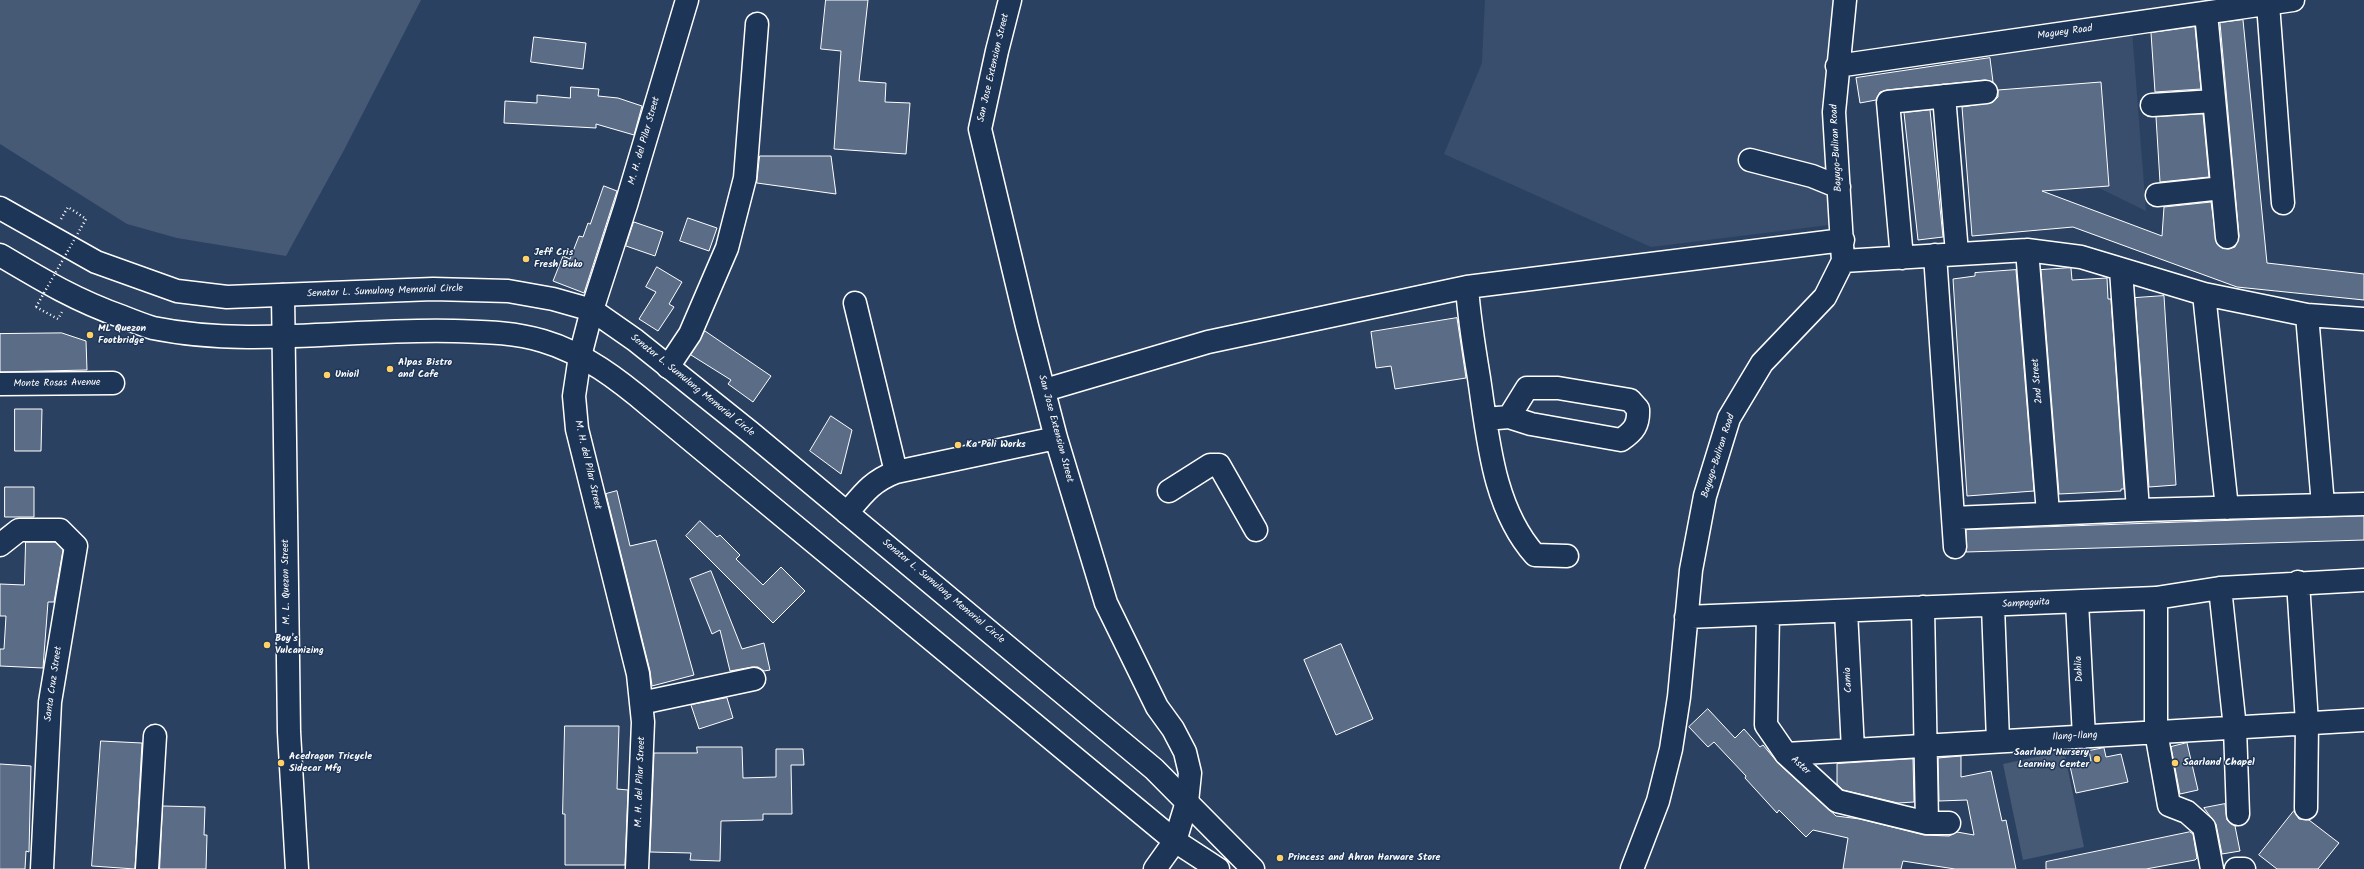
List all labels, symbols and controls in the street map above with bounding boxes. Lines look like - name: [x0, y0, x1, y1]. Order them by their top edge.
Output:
- street label: San Jose Extension Street: [976, 13, 1012, 123]
- street label: Maguey Road: [2037, 23, 2093, 43]
- street label: M. H. del Pilar Street: [627, 96, 663, 186]
- street label: Bayugo-Buliran Road: [1829, 104, 1845, 192]
- place label: Jeff Cris Fresh Buko: [534, 247, 583, 270]
- marker: Jeff Cris Fresh Buko: [521, 254, 531, 264]
- street label: Senator L. Sumulong Memorial Circle: [307, 283, 463, 301]
- place label: ML Quezon Footbridge: [98, 323, 146, 346]
- marker: ML Quezon Footbridge: [85, 330, 95, 340]
- street label: Senator L. Sumulong Memorial Circle: [628, 332, 756, 440]
- place label: Alpas Bistro and Cafe: [398, 357, 452, 380]
- street label: 2nd Street: [2030, 358, 2046, 404]
- marker: Alpas Bistro and Cafe: [385, 364, 395, 374]
- place label: Unioil: [335, 369, 359, 381]
- marker: Unioil: [322, 370, 332, 380]
- street label: San Jose Extension Street: [1035, 374, 1075, 484]
- street label: Monte Rosas Avenue: [13, 377, 101, 391]
- street label: Bayugo-Buliran Road: [1700, 412, 1738, 500]
- street label: M. H. del Pilar Street: [571, 419, 603, 511]
- place label: Ka Poli Works: [966, 439, 1026, 451]
- marker: Ka Poli Works: [953, 440, 963, 450]
- street label: Senator L. Sumulong Memorial Circle: [879, 537, 1007, 647]
- street label: M. L. Quezon Street: [280, 539, 294, 625]
- street label: Sampaguita: [2002, 597, 2050, 611]
- place label: Boy's Vulcanizing: [275, 633, 324, 656]
- marker: Boy's Vulcanizing: [262, 640, 272, 650]
- street label: Santa Cruz Street: [43, 646, 65, 722]
- street label: Dahlia: [2073, 656, 2087, 682]
- street label: Camia: [1842, 667, 1856, 693]
- street label: Ilang-Ilang: [2052, 730, 2098, 744]
- street label: M. H. del Pilar Street: [633, 736, 649, 828]
- place label: Saarland Nursery Learning Center: [2014, 747, 2089, 770]
- place label: Acedragon Tricycle Sidecar Mfg: [289, 751, 372, 774]
- street label: Aster: [1788, 754, 1812, 778]
- marker: Saarland Nursery Learning Center: [2092, 754, 2102, 764]
- place label: Saarland Chapel: [2183, 757, 2255, 769]
- marker: Acedragon Tricycle Sidecar Mfg: [276, 758, 286, 768]
- marker: Saarland Chapel: [2170, 758, 2180, 768]
- place label: Princess and Ahron Harware Store: [1288, 852, 1440, 864]
- marker: Princess and Ahron Harware Store: [1275, 853, 1285, 863]

